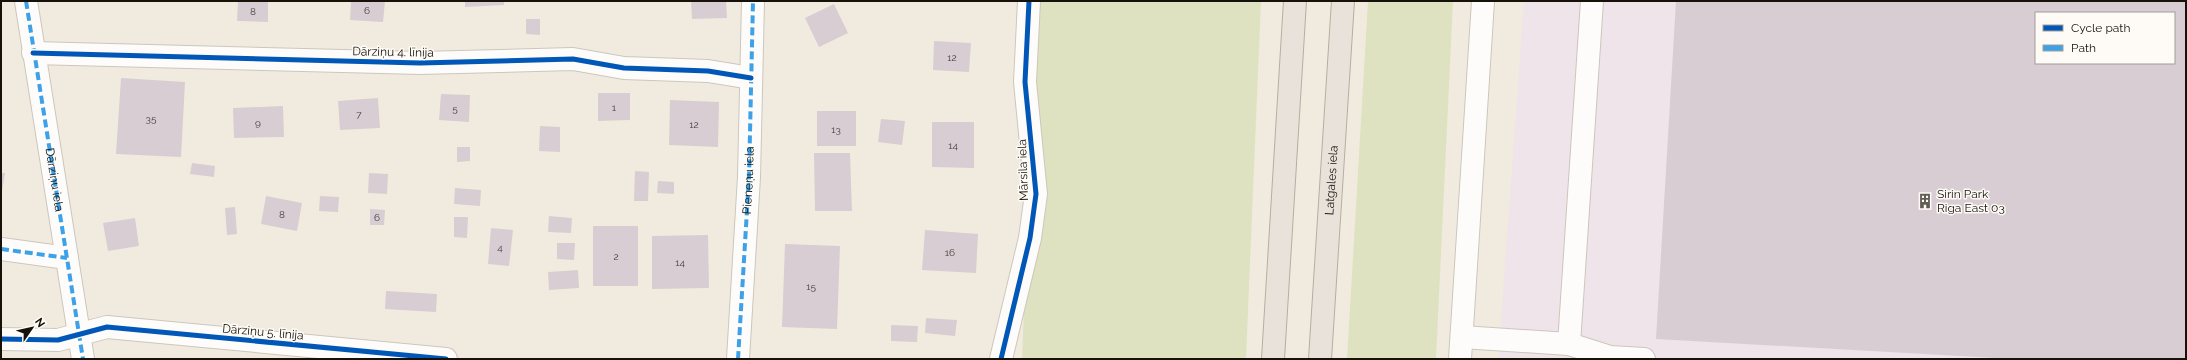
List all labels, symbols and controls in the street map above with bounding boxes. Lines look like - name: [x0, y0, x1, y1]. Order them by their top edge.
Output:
- house number: 6: [364, 5, 370, 16]
- house number: 8: [250, 6, 256, 17]
- legend: [2035, 12, 2175, 64]
- text: Cycle path: [2071, 21, 2130, 35]
- text: Path: [2071, 41, 2096, 55]
- street label: Dārziņu 4. līnija: [352, 44, 434, 60]
- house number: 12: [947, 52, 957, 63]
- house number: 1: [612, 102, 617, 113]
- house number: 5: [452, 103, 458, 114]
- house number: 7: [356, 109, 362, 120]
- house number: 35: [146, 113, 157, 124]
- house number: 9: [255, 117, 261, 128]
- house number: 12: [689, 119, 699, 130]
- house number: 13: [831, 124, 841, 135]
- street label: Mārsila iela: [1015, 139, 1031, 201]
- house number: 14: [948, 140, 958, 151]
- street label: Latgales iela: [1322, 145, 1341, 216]
- street label: Pieneņu iela: [740, 146, 757, 215]
- street label: Dārziņu iela: [42, 147, 66, 213]
- place label: Sirin Park Riga East 03: [1937, 187, 2005, 215]
- building icon: Sirin Park Riga East 03: [1916, 192, 1934, 210]
- house number: 8: [279, 209, 285, 220]
- house number: 6: [374, 212, 380, 223]
- house number: 4: [497, 242, 503, 253]
- house number: 16: [945, 247, 955, 258]
- house number: 2: [613, 251, 619, 262]
- house number: 14: [675, 257, 685, 268]
- house number: 15: [806, 281, 816, 292]
- north arrow: [12, 308, 52, 348]
- text: N: [32, 316, 48, 330]
- street label: Dārziņu 5. līnija: [222, 321, 304, 343]

